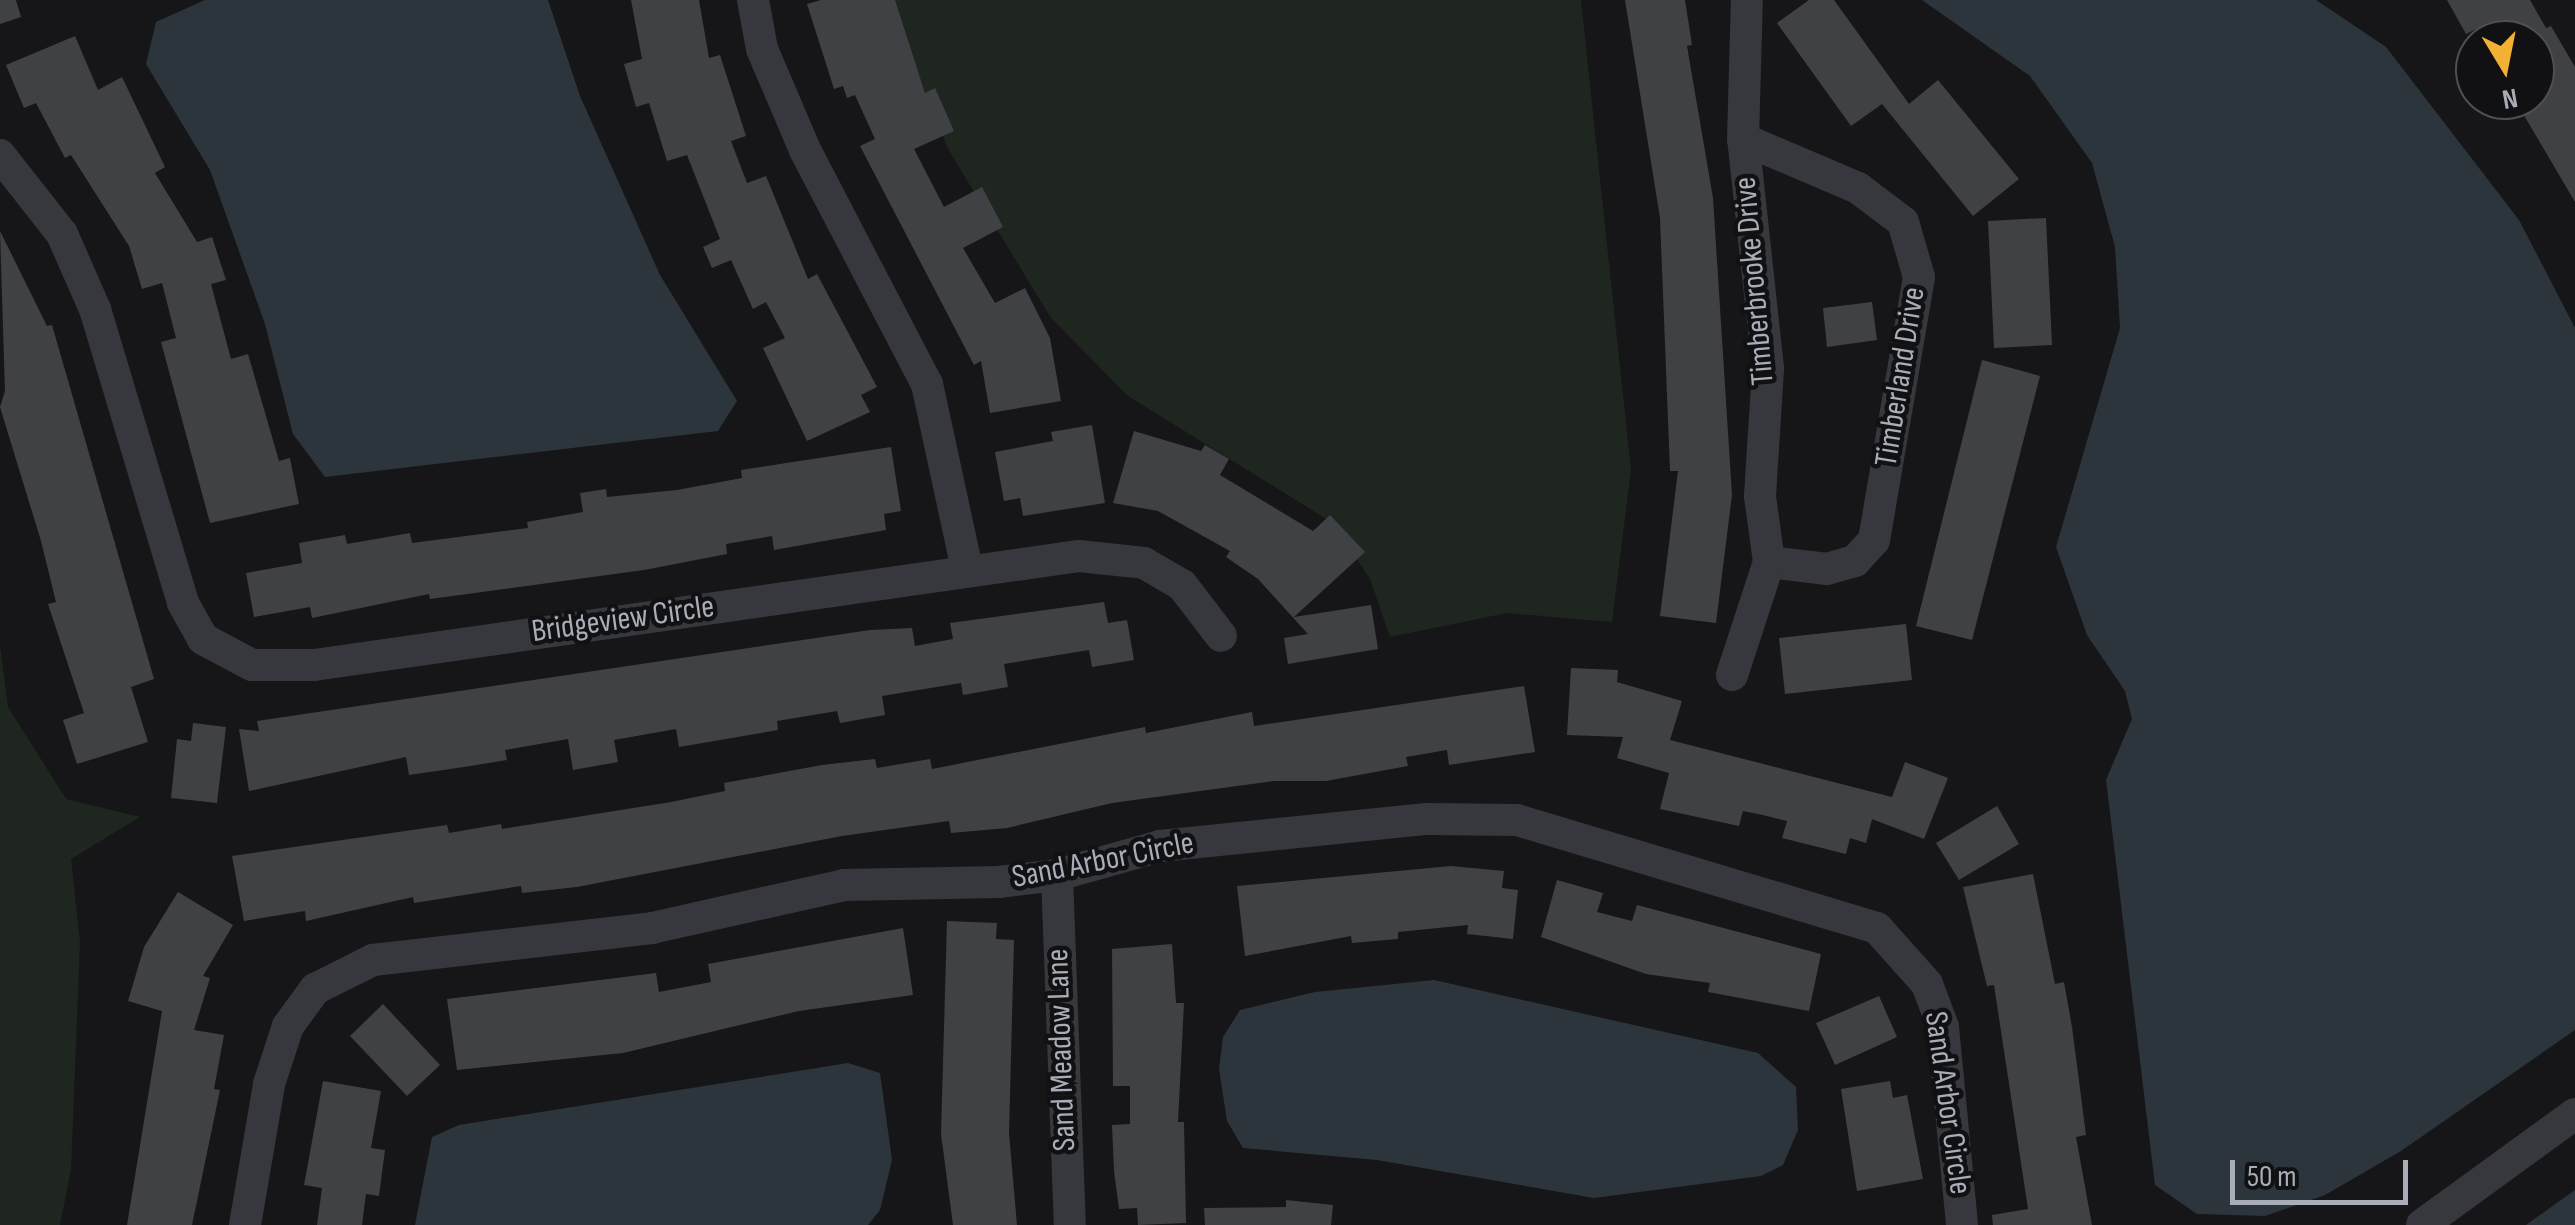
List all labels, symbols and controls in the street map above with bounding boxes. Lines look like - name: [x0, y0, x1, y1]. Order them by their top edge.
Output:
- north arrow: [2455, 20, 2555, 120]
- text: N: [2500, 81, 2520, 116]
- street label: Timberbrooke Drive: [1727, 175, 1783, 387]
- street label: Timberland Drive: [1868, 285, 1934, 469]
- street label: Bridgeview Circle: [529, 588, 717, 652]
- street label: Sand Arbor Circle: [1009, 825, 1197, 897]
- street label: Sand Meadow Lane: [1039, 948, 1085, 1152]
- street label: Sand Arbor Circle: [1915, 1009, 1979, 1197]
- scale bar: [2235, 1140, 2412, 1202]
- text: 50 m: [2247, 1159, 2296, 1195]

